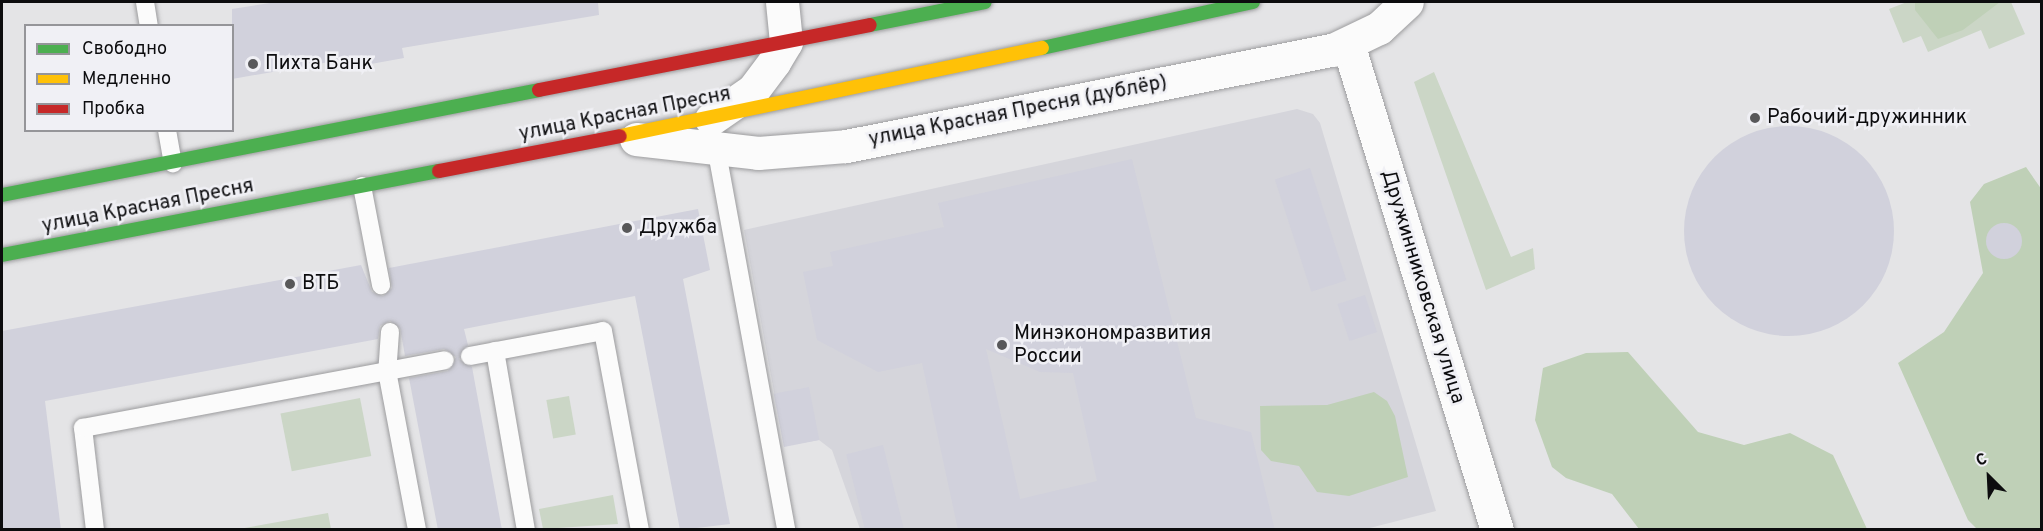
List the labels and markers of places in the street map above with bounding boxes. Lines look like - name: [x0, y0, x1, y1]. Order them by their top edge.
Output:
- place label: Пихта Банк: [265, 52, 373, 76]
- marker: Пихта Банк: [246, 57, 260, 71]
- place label: Рабочий-дружинник: [1767, 106, 1967, 130]
- marker: Рабочий-дружинник: [1748, 111, 1762, 125]
- place label: Дружба: [639, 216, 717, 240]
- marker: Дружба: [620, 221, 634, 235]
- place label: ВТБ: [302, 272, 339, 296]
- marker: ВТБ: [283, 277, 297, 291]
- place label: Минэкономразвития России: [1014, 322, 1211, 369]
- marker: Минэкономразвития России: [995, 338, 1009, 352]

